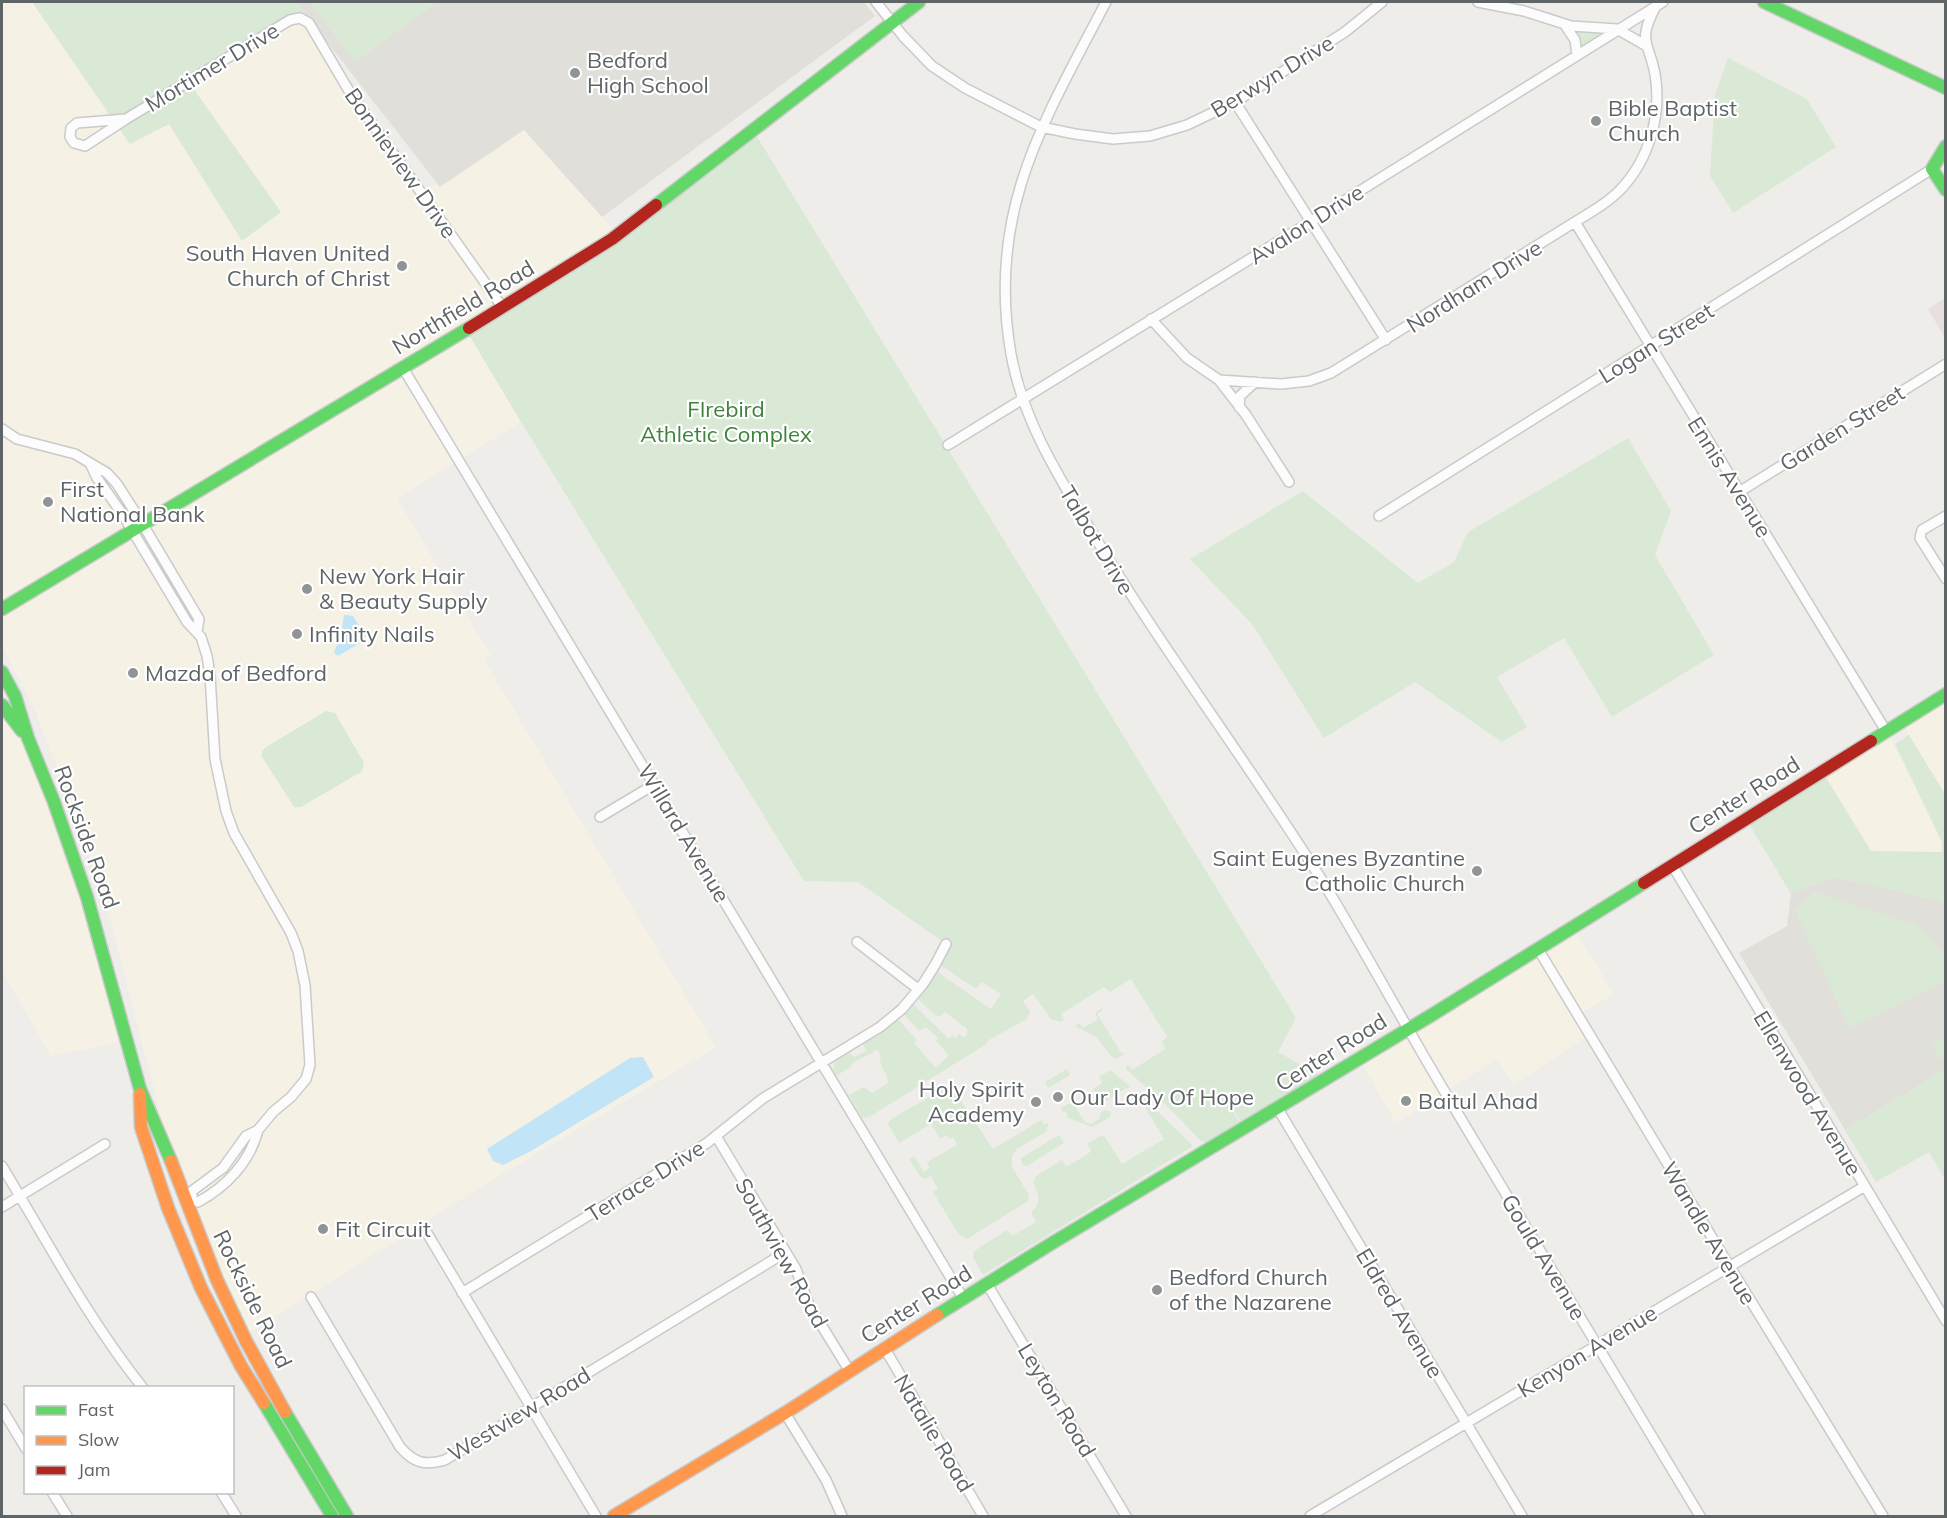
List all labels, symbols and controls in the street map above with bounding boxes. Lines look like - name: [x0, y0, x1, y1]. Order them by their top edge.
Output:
- street label: Mortimer Drive: [140, 16, 284, 118]
- street label: Berwyn Drive: [1205, 28, 1339, 124]
- place label: Bedford High School: [587, 46, 709, 99]
- marker: Bedford High School: [568, 66, 582, 80]
- street label: Bonnieview Drive: [339, 82, 463, 244]
- place label: Bible Baptist Church: [1608, 94, 1737, 147]
- marker: Bible Baptist Church: [1589, 114, 1603, 128]
- street label: Avalon Drive: [1244, 178, 1368, 270]
- street label: Nordham Drive: [1401, 233, 1547, 339]
- place label: South Haven United Church of Christ: [186, 239, 390, 292]
- street label: Northfield Road: [387, 254, 539, 360]
- marker: South Haven United Church of Christ: [395, 259, 409, 273]
- street label: Logan Street: [1593, 296, 1719, 389]
- street label: Garden Street: [1774, 378, 1910, 477]
- park label: FIrebird Athletic Complex: [640, 395, 812, 448]
- street label: Ennis Avenue: [1682, 411, 1778, 543]
- place label: First National Bank: [60, 475, 205, 528]
- street label: Talbot Drive: [1054, 480, 1140, 600]
- marker: First National Bank: [41, 495, 55, 509]
- place label: New York Hair & Beauty Supply: [319, 562, 488, 615]
- marker: New York Hair & Beauty Supply: [300, 582, 314, 596]
- place label: Infinity Nails: [309, 620, 435, 648]
- marker: Infinity Nails: [290, 627, 304, 641]
- place label: Mazda of Bedford: [145, 659, 327, 687]
- marker: Mazda of Bedford: [126, 666, 140, 680]
- street label: Center Road: [1683, 750, 1805, 840]
- street label: Willard Avenue: [632, 759, 736, 907]
- street label: Rockside Road: [48, 761, 126, 913]
- place label: Saint Eugenes Byzantine Catholic Church: [1212, 844, 1465, 897]
- marker: Saint Eugenes Byzantine Catholic Church: [1470, 864, 1484, 878]
- street label: Ellenwood Avenue: [1748, 1005, 1868, 1181]
- street label: Center Road: [1270, 1007, 1392, 1097]
- place label: Holy Spirit Academy: [919, 1075, 1024, 1128]
- place label: Our Lady Of Hope: [1070, 1083, 1254, 1111]
- place label: Baitul Ahad: [1418, 1087, 1538, 1115]
- marker: Our Lady Of Hope: [1051, 1090, 1065, 1104]
- marker: Baitul Ahad: [1399, 1094, 1413, 1108]
- marker: Holy Spirit Academy: [1029, 1095, 1043, 1109]
- street label: Terrace Drive: [581, 1134, 709, 1228]
- street label: Wandle Avenue: [1655, 1156, 1763, 1310]
- street label: Southview Road: [729, 1173, 835, 1333]
- street label: Gould Avenue: [1495, 1189, 1593, 1325]
- place label: Fit Circuit: [335, 1215, 431, 1243]
- marker: Fit Circuit: [316, 1222, 330, 1236]
- street label: Rockside Road: [207, 1225, 299, 1373]
- street label: Eldred Avenue: [1350, 1243, 1450, 1383]
- street label: Center Road: [855, 1259, 977, 1349]
- place label: Bedford Church of the Nazarene: [1169, 1263, 1332, 1316]
- marker: Bedford Church of the Nazarene: [1150, 1283, 1164, 1297]
- street label: Kenyon Avenue: [1512, 1298, 1662, 1404]
- street label: Leyton Road: [1012, 1338, 1102, 1462]
- street label: Westview Road: [443, 1360, 595, 1468]
- street label: Natalie Road: [888, 1369, 980, 1497]
- legend: [24, 1386, 234, 1494]
- text: Fast: [78, 1398, 114, 1421]
- text: Slow: [78, 1428, 120, 1451]
- text: Jam: [78, 1458, 111, 1481]

